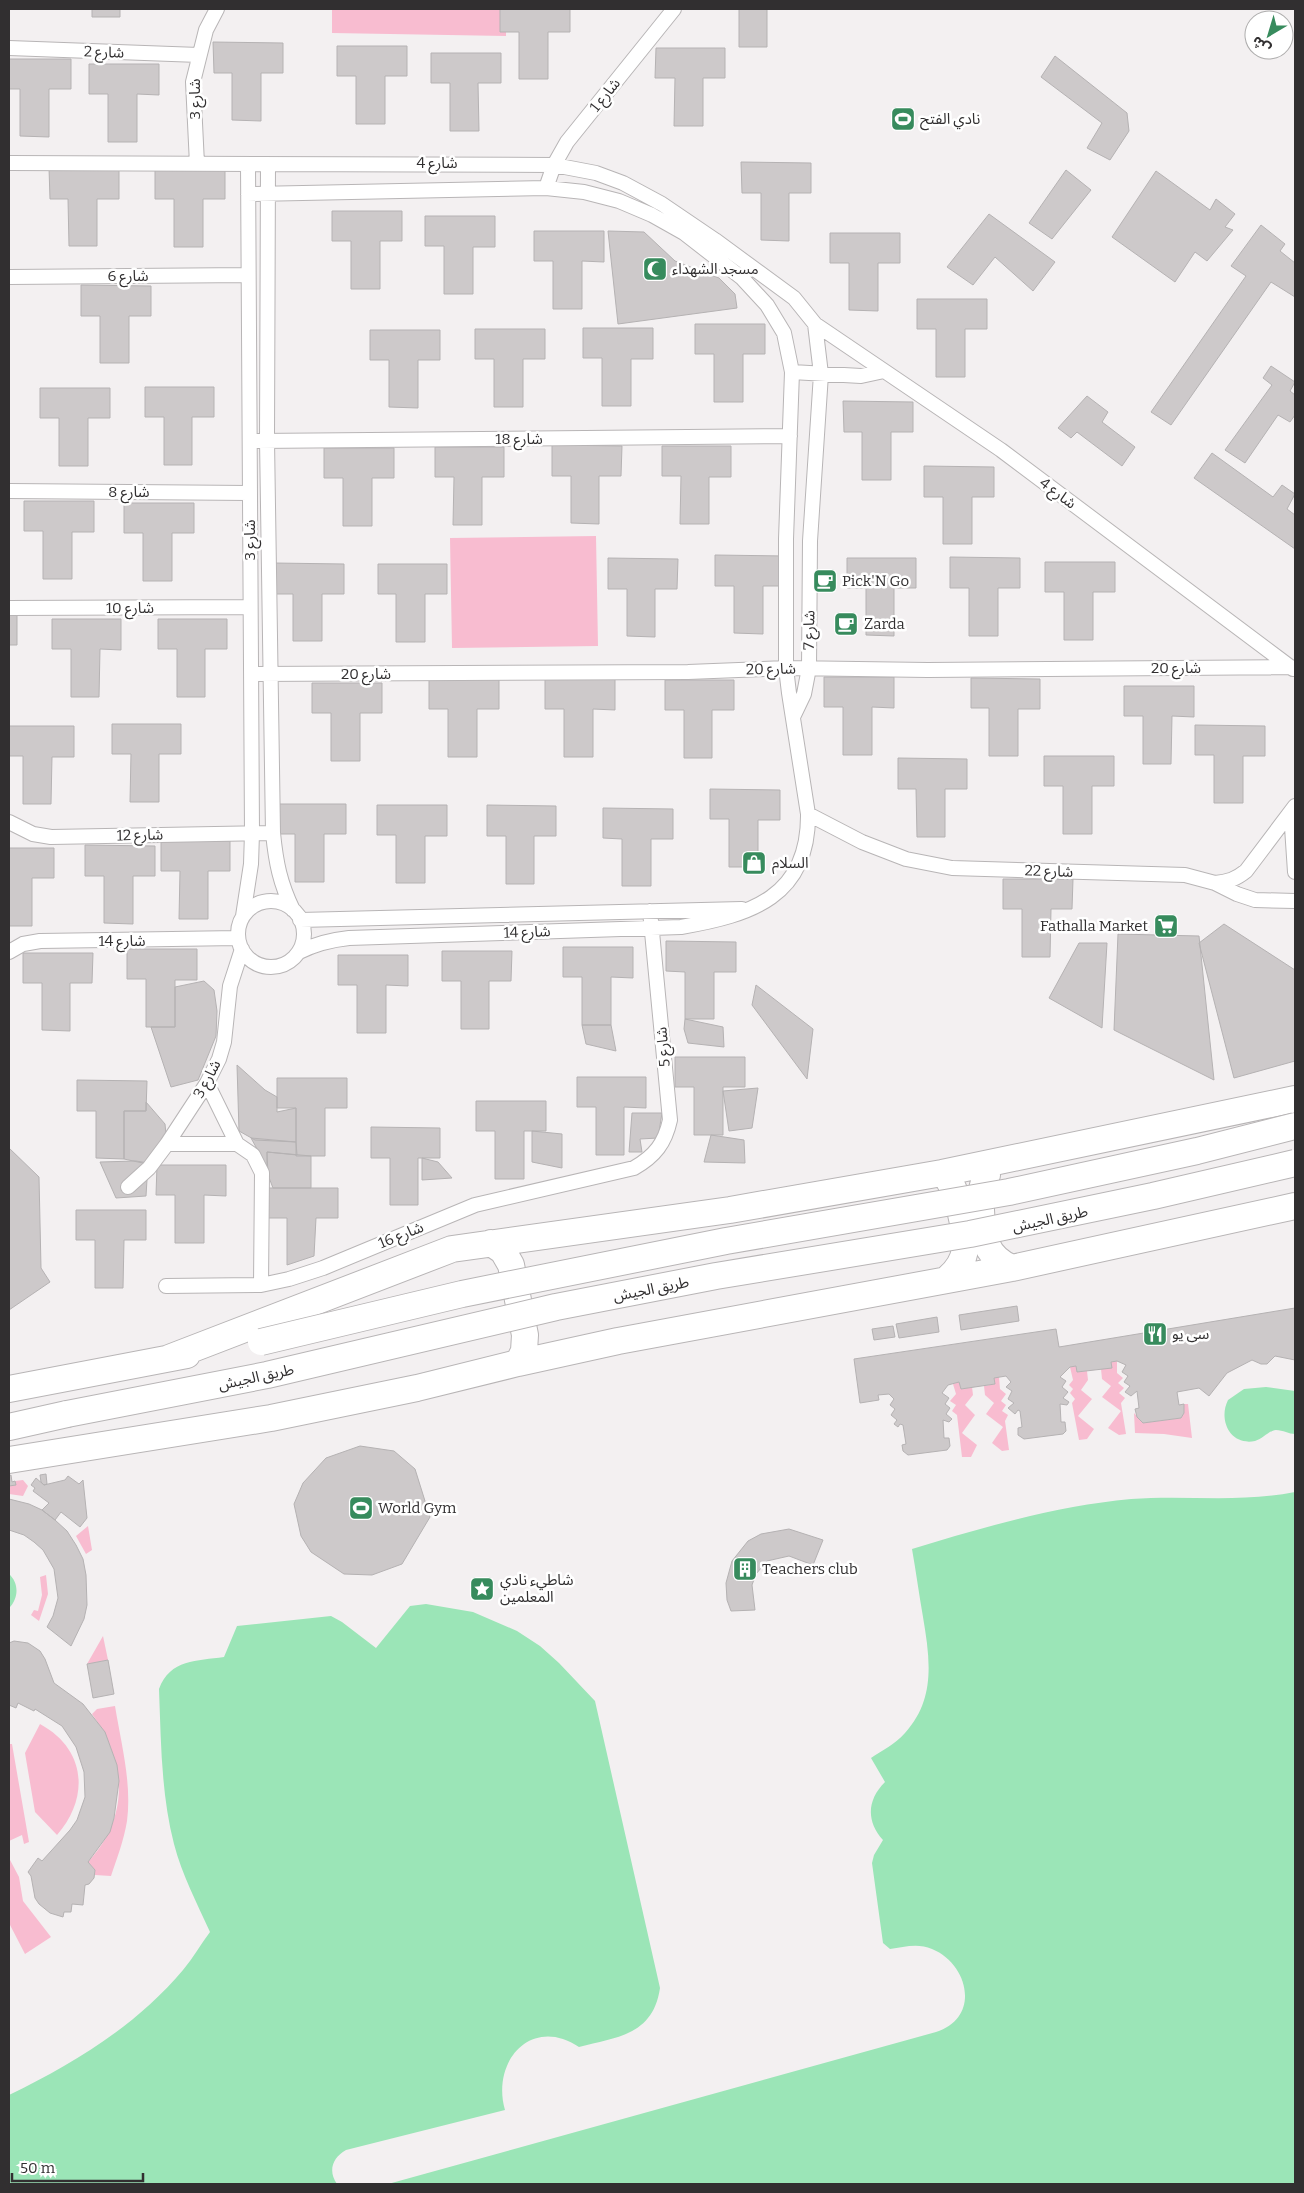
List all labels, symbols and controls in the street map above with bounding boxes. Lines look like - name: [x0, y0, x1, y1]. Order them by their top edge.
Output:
- north arrow: [1244, 10, 1294, 60]
- text: ش: [1249, 32, 1274, 57]
- street label: شارع 2: [83, 42, 125, 65]
- street label: شارع 1: [586, 74, 627, 117]
- street label: شارع 3: [186, 78, 207, 119]
- sports icon: نادي الفتح: [890, 106, 916, 132]
- place label: نادي الفتح: [920, 110, 980, 131]
- street label: شارع 4: [416, 154, 458, 175]
- mosque icon: مسجد الشهداء: [642, 256, 668, 282]
- place label: مسجد الشهداء: [672, 260, 759, 278]
- street label: شارع 6: [107, 267, 149, 288]
- street label: شارع 18: [495, 430, 543, 451]
- street label: شارع 4: [1034, 473, 1080, 515]
- street label: شارع 8: [108, 483, 150, 504]
- street label: شارع 3: [241, 519, 262, 560]
- cafe icon: Pick'N Go: [812, 568, 838, 594]
- place label: Pick'N Go: [842, 572, 909, 590]
- street label: شارع 10: [106, 599, 154, 620]
- street label: شارع 7: [800, 610, 821, 650]
- cafe icon: Zarda: [833, 611, 859, 637]
- place label: Zarda: [864, 615, 905, 633]
- street label: شارع 20: [1151, 659, 1201, 680]
- street label: شارع 20: [746, 660, 796, 681]
- street label: شارع 20: [341, 665, 391, 686]
- street label: شارع 12: [117, 826, 164, 847]
- shop icon: السلام: [741, 850, 767, 876]
- place label: السلام: [772, 854, 808, 874]
- street label: شارع 22: [1024, 861, 1074, 884]
- supermarket icon: Fathalla Market: [1153, 913, 1179, 939]
- place label: Fathalla Market: [1040, 917, 1149, 935]
- street label: شارع 14: [503, 922, 551, 945]
- street label: شارع 14: [98, 932, 146, 953]
- street label: شارع 5: [652, 1026, 677, 1068]
- street label: شارع 3: [189, 1057, 227, 1103]
- street label: طريق الجيش: [1011, 1202, 1090, 1237]
- street label: شارع 16: [376, 1218, 428, 1255]
- street label: طريق الجيش: [612, 1273, 691, 1306]
- restaurant icon: سى يو: [1142, 1321, 1168, 1347]
- place label: سى يو: [1172, 1325, 1210, 1343]
- street label: طريق الجيش: [217, 1360, 296, 1395]
- sports icon: World Gym: [348, 1495, 374, 1521]
- place label: World Gym: [378, 1499, 457, 1517]
- building icon: Teachers club: [732, 1556, 758, 1582]
- place label: Teachers club: [762, 1560, 858, 1578]
- place label: شاطيء نادي المعلمين: [500, 1571, 574, 1606]
- place icon: شاطيء نادي المعلمين: [469, 1576, 495, 1602]
- scale bar: [12, 2150, 144, 2182]
- text: 50 m: [20, 2159, 56, 2177]

